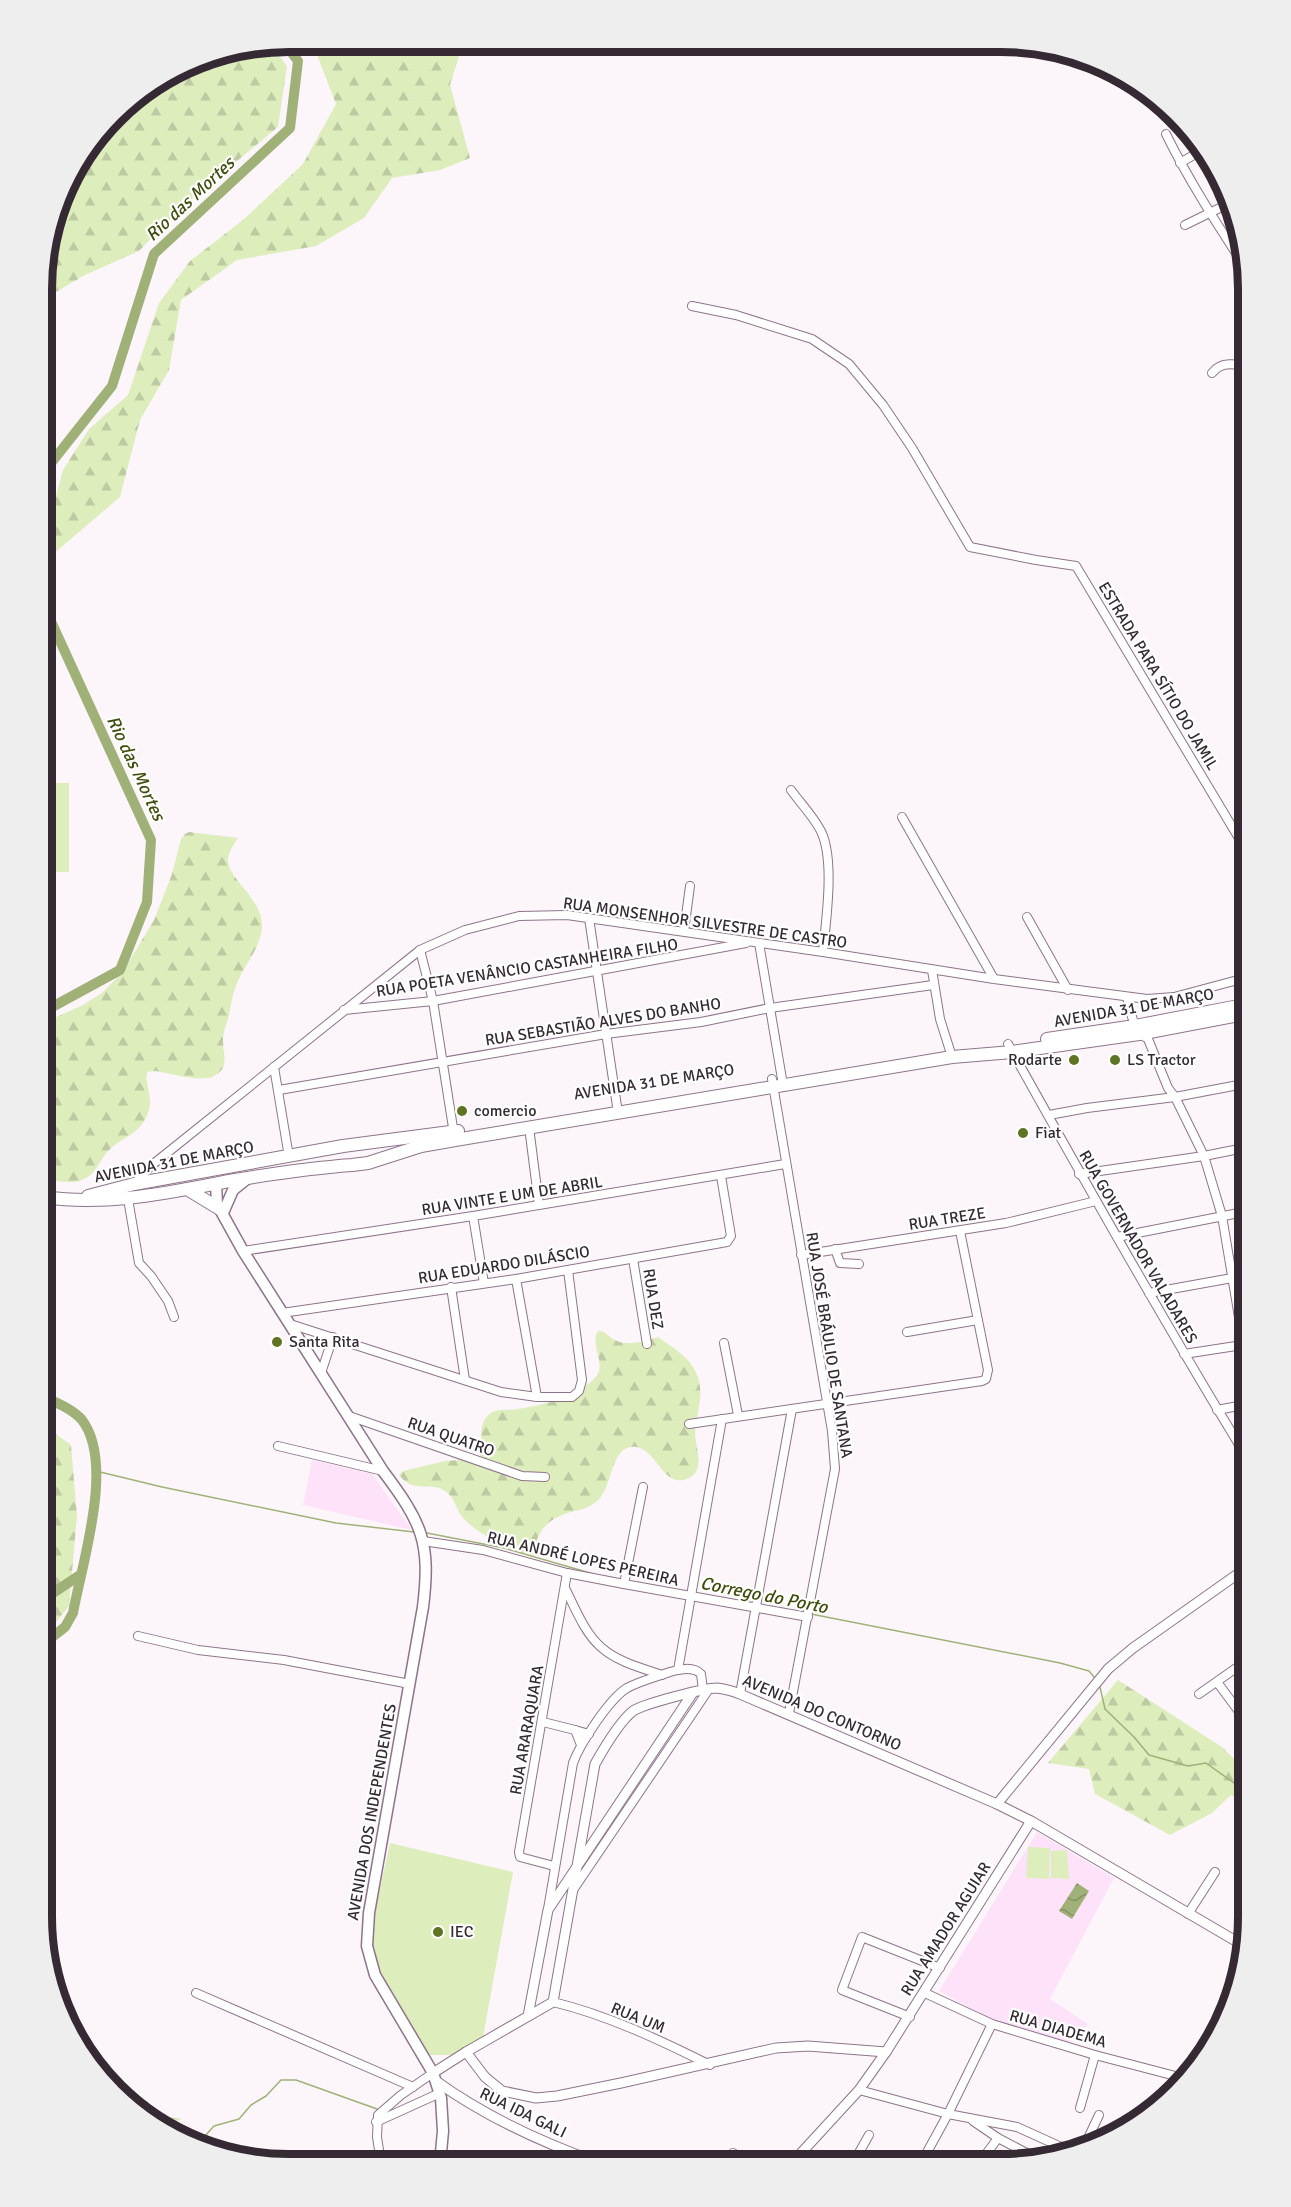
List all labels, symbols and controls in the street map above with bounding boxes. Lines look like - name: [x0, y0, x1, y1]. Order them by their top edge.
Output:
- water label: Rio das Mortes: [141, 151, 241, 246]
- street label: ESTRADA PARA SÍTIO DO JAMIL: [1094, 578, 1222, 774]
- water label: Rio das Mortes: [102, 712, 171, 826]
- street label: RUA MONSENHOR SILVESTRE DE CASTRO: [562, 893, 848, 953]
- street label: RUA POETA VENÂNCIO CASTANHEIRA FILHO: [375, 934, 679, 1002]
- street label: AVENIDA 31 DE MARÇO: [1052, 984, 1216, 1032]
- street label: RUA SEBASTIÃO ALVES DO BANHO: [484, 993, 722, 1051]
- place label: Rodarte: [1008, 1050, 1062, 1070]
- place label: LS Tractor: [1127, 1050, 1196, 1070]
- marker: Rodarte: [1067, 1053, 1081, 1067]
- marker: LS Tractor: [1108, 1053, 1122, 1067]
- street label: AVENIDA 31 DE MARÇO: [572, 1059, 736, 1105]
- place label: comercio: [474, 1101, 536, 1121]
- marker: comercio: [455, 1104, 469, 1118]
- place label: Fiat: [1035, 1123, 1062, 1143]
- marker: Fiat: [1016, 1126, 1030, 1140]
- street label: AVENIDA 31 DE MARÇO: [93, 1137, 255, 1187]
- street label: RUA GOVERNADOR VALADARES: [1074, 1147, 1202, 1347]
- street label: RUA VINTE E UM DE ABRIL: [420, 1172, 604, 1220]
- street label: RUA TREZE: [907, 1203, 987, 1235]
- street label: RUA JOSÉ BRÁULIO DE SANTANA: [801, 1231, 857, 1460]
- street label: RUA EDUARDO DILÁSCIO: [417, 1242, 591, 1288]
- street label: RUA DEZ: [638, 1267, 668, 1331]
- place label: Santa Rita: [289, 1332, 360, 1352]
- marker: Santa Rita: [270, 1335, 284, 1349]
- street label: RUA QUATRO: [405, 1413, 497, 1461]
- street label: RUA ANDRÉ LOPES PEREIRA: [485, 1527, 681, 1591]
- water label: Corrego do Porto: [698, 1572, 831, 1618]
- street label: RUA ARARAQUARA: [506, 1663, 548, 1796]
- street label: AVENIDA DO CONTORNO: [740, 1670, 904, 1756]
- street label: AVENIDA DOS INDEPENDENTES: [343, 1702, 401, 1922]
- street label: RUA AMADOR AGUIAR: [897, 1858, 996, 2000]
- place label: IEC: [450, 1922, 474, 1942]
- marker: IEC: [431, 1925, 445, 1939]
- street label: RUA UM: [608, 1998, 668, 2038]
- street label: RUA DIADEMA: [1007, 2006, 1109, 2052]
- street label: RUA IDA GALI: [476, 2083, 570, 2143]

